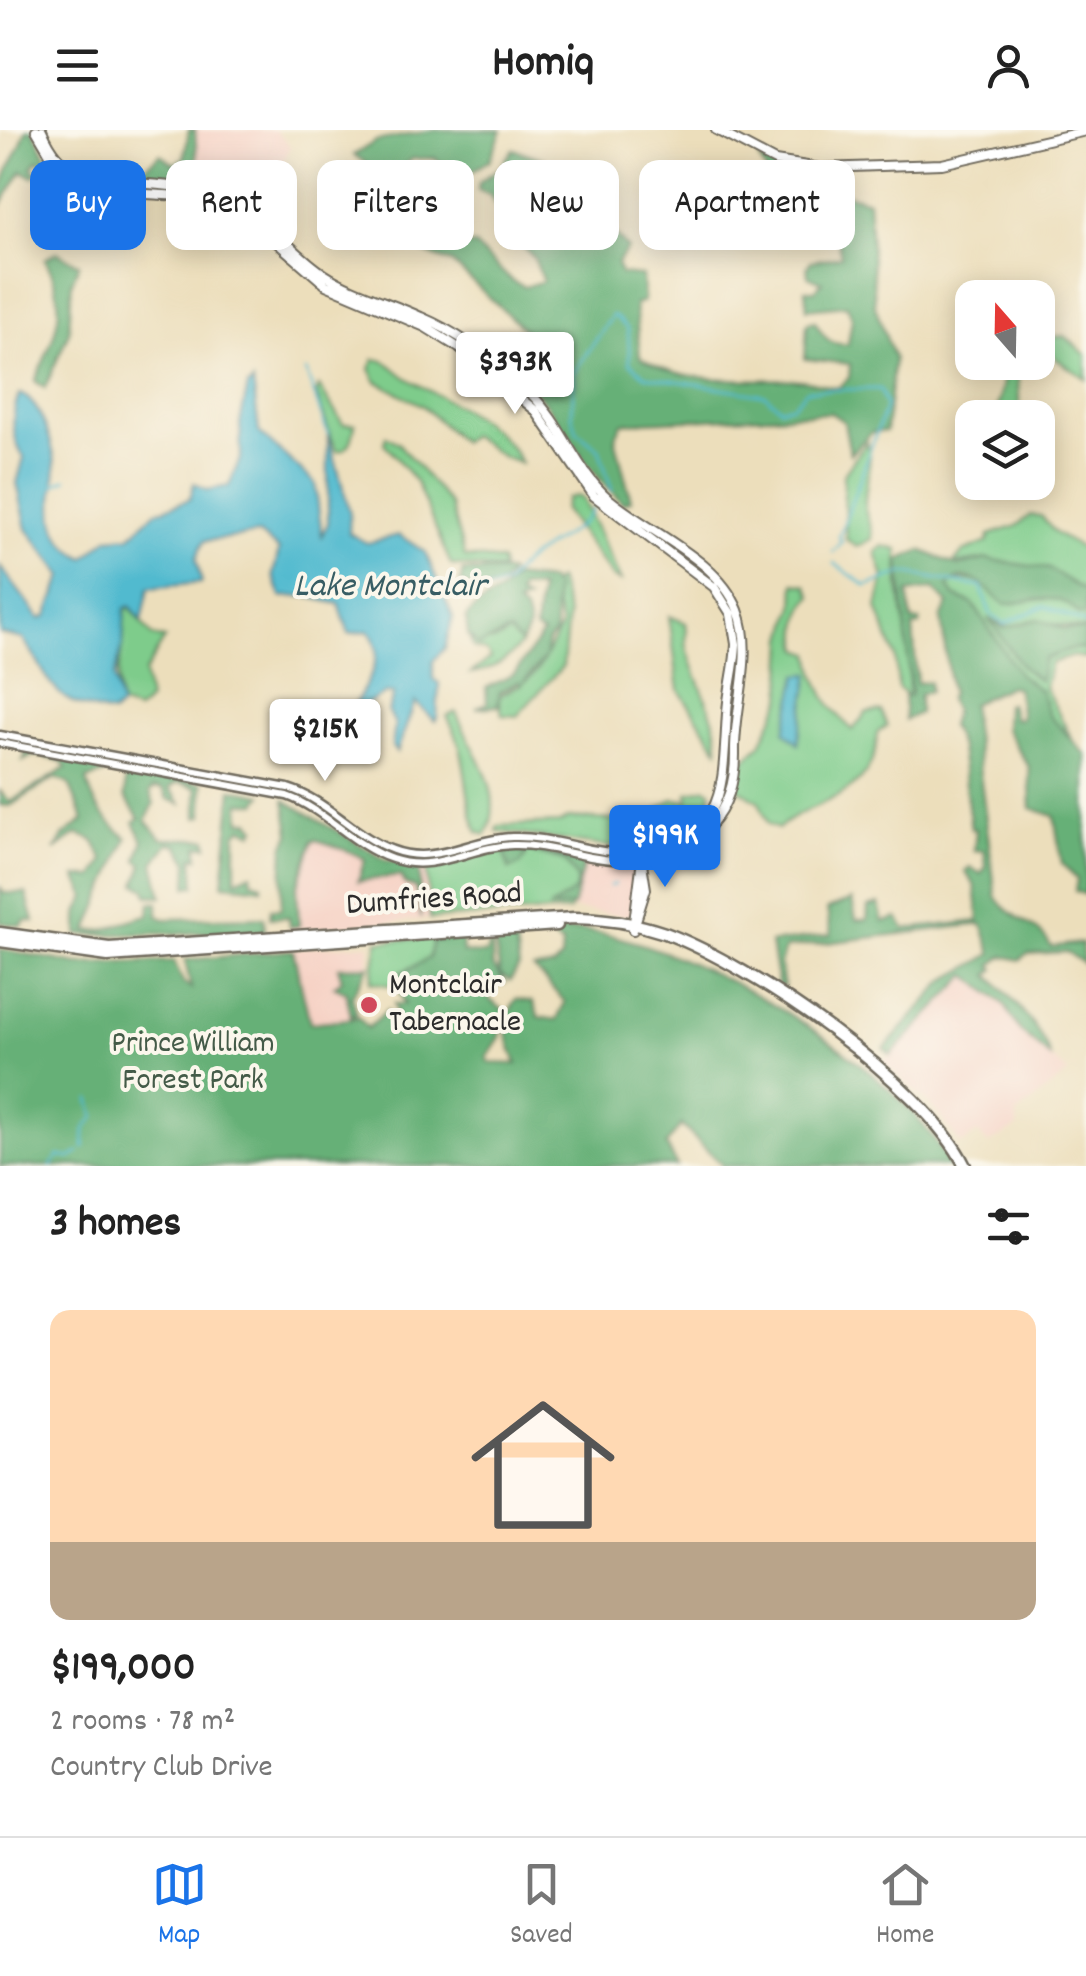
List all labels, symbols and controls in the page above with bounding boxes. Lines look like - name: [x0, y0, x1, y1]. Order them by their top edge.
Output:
- text: Homiq: [492, 33, 594, 97]
- icon: menu: [50, 38, 105, 93]
- icon: person: [981, 38, 1036, 93]
- chip: Buy: [30, 160, 146, 250]
- chip: Rent: [166, 160, 297, 250]
- chip: Filters: [317, 160, 474, 250]
- chip: New: [494, 160, 619, 250]
- chip: Apartment: [639, 160, 855, 250]
- north arrow: [955, 280, 1055, 380]
- map controls: [955, 280, 1055, 500]
- pin: $393K: [445, 332, 585, 417]
- text: $393K: [478, 341, 552, 387]
- button: layers: [955, 400, 1055, 500]
- water label: Lake Montclair: [294, 563, 490, 613]
- pin: $215K: [255, 699, 395, 784]
- text: $215K: [292, 708, 358, 754]
- pin: $199K: [595, 805, 735, 890]
- text: $199K: [631, 814, 699, 860]
- street label: Dumfries Road: [345, 872, 523, 930]
- place label: Montclair Tabernacle: [389, 964, 521, 1047]
- marker: Montclair Tabernacle: [358, 994, 380, 1016]
- park label: Prince William Forest Park: [111, 1022, 275, 1105]
- text: 3 homes: [50, 1196, 181, 1256]
- icon: filters: [981, 1199, 1036, 1254]
- icon: home: [453, 1375, 633, 1555]
- text: $199,000: [50, 1640, 196, 1700]
- text: 2 rooms · 78 m²: [50, 1700, 235, 1746]
- text: Country Club Drive: [50, 1746, 273, 1792]
- tab: Map: [152, 1857, 207, 1957]
- tab: Saved: [510, 1857, 573, 1957]
- tab: Home: [876, 1857, 934, 1957]

